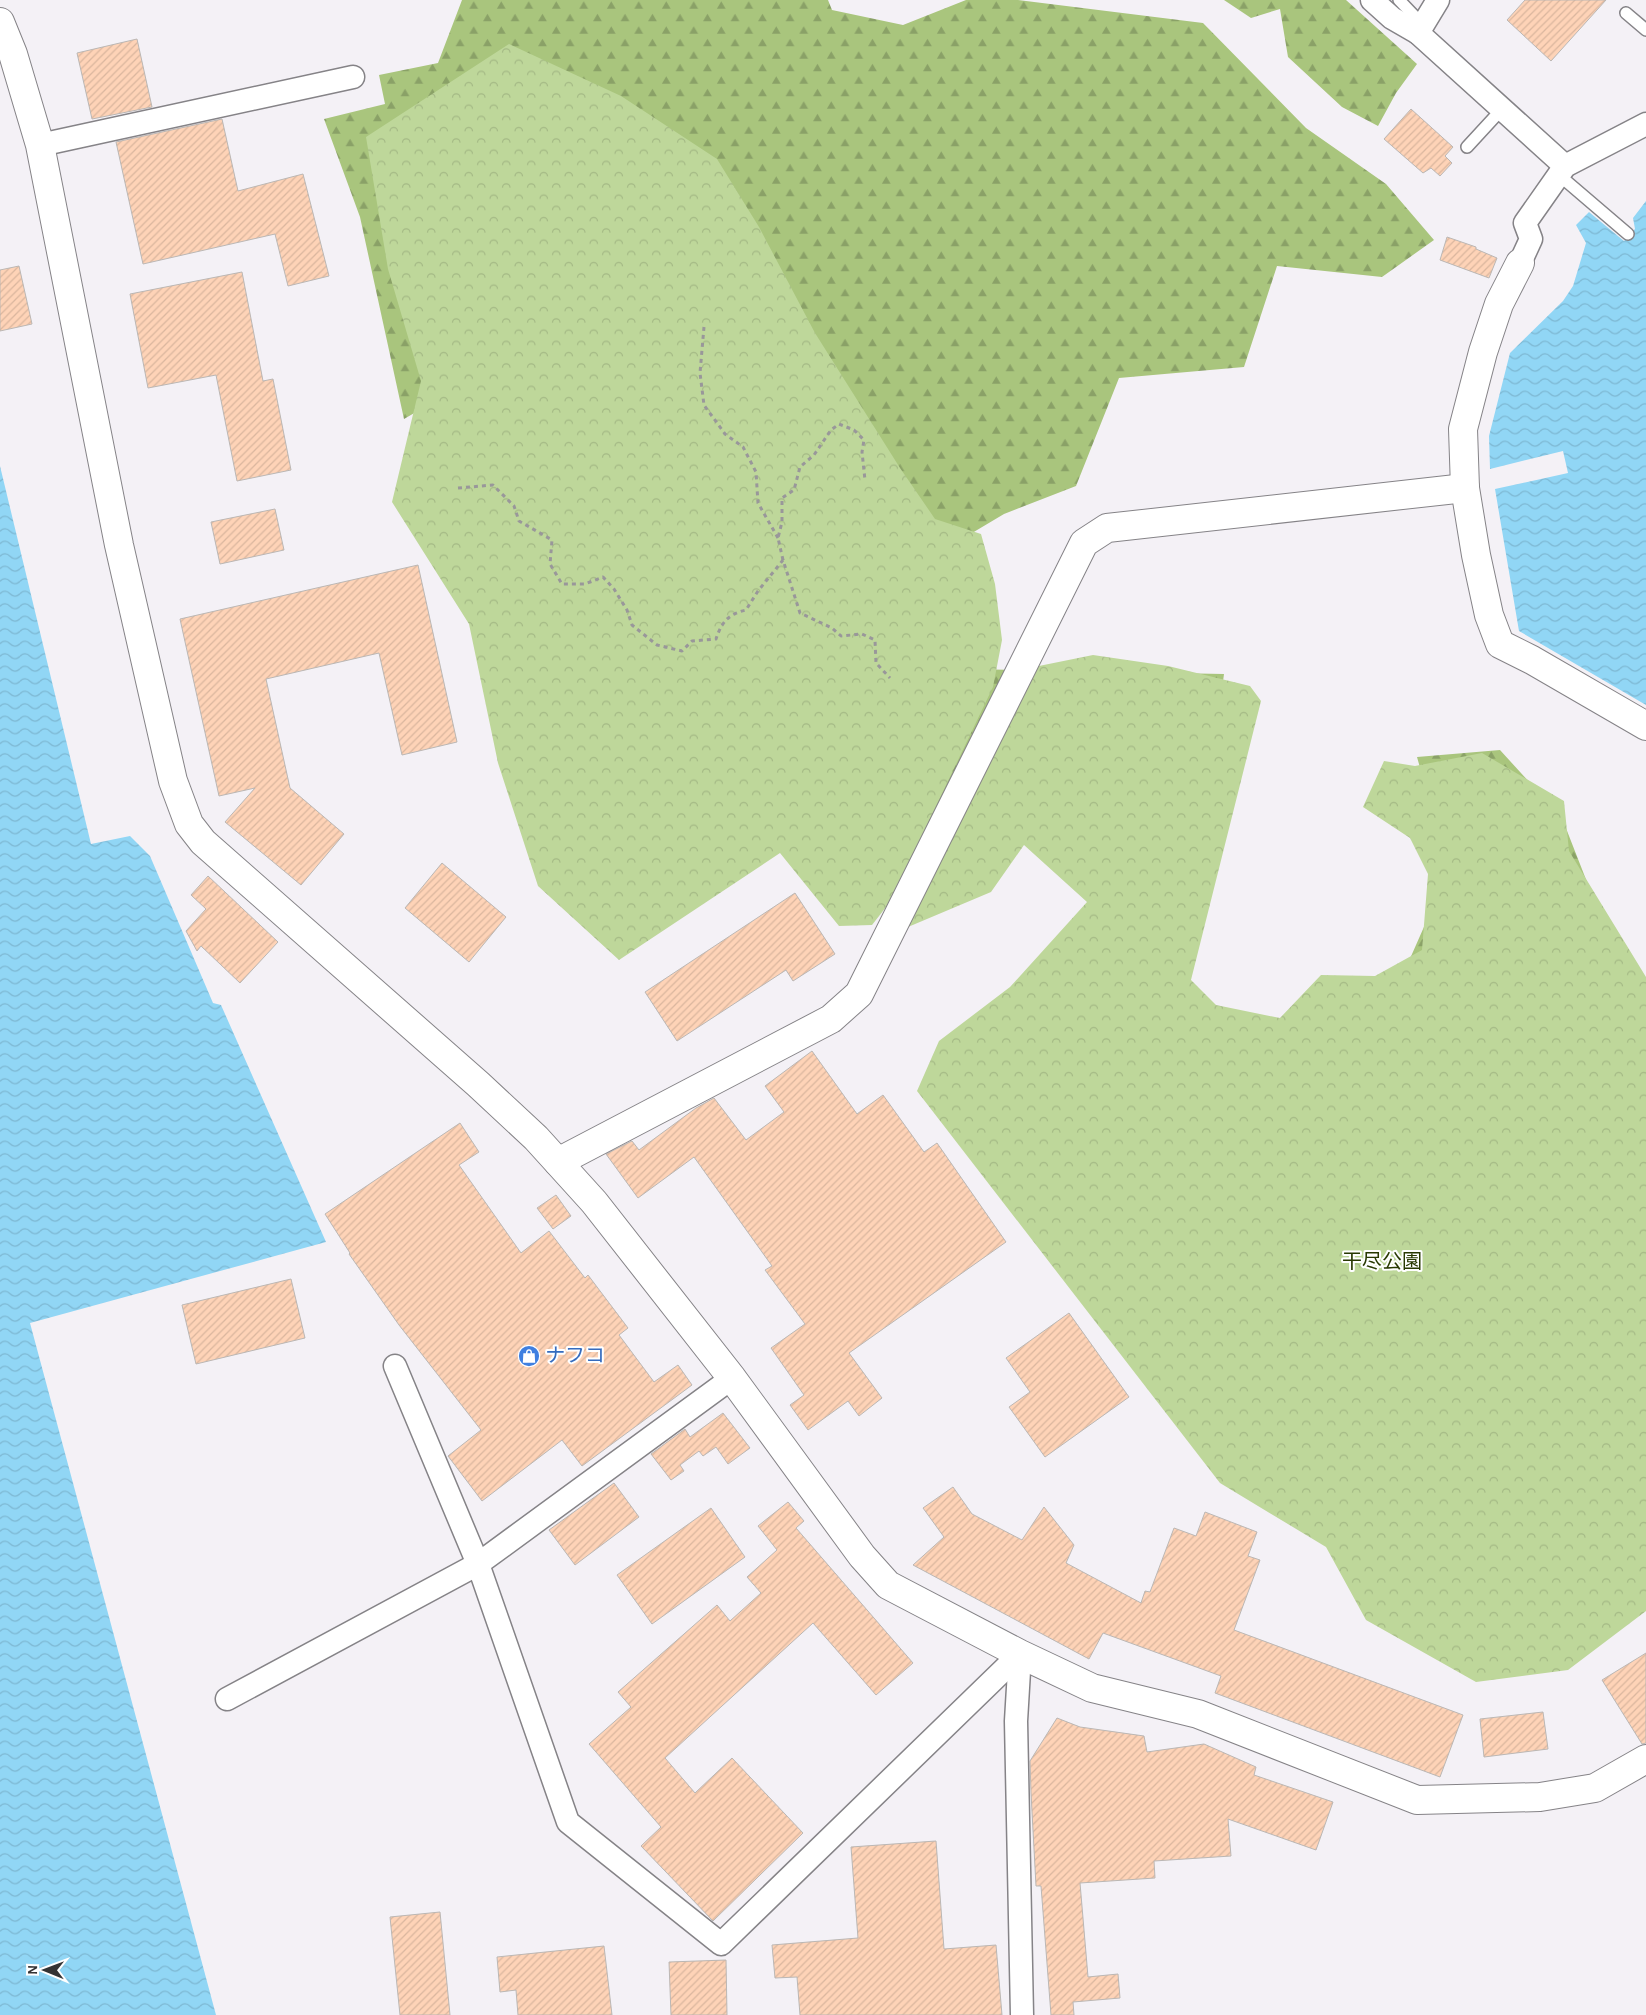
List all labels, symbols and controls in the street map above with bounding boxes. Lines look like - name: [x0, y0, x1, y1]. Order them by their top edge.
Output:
- park label: 干尽公園: [1342, 1251, 1422, 1272]
- shop icon: ナフコ: [517, 1344, 541, 1368]
- place label: ナフコ: [545, 1346, 605, 1366]
- north arrow: [20, 1945, 70, 1995]
- text: N: [26, 1965, 40, 1975]

